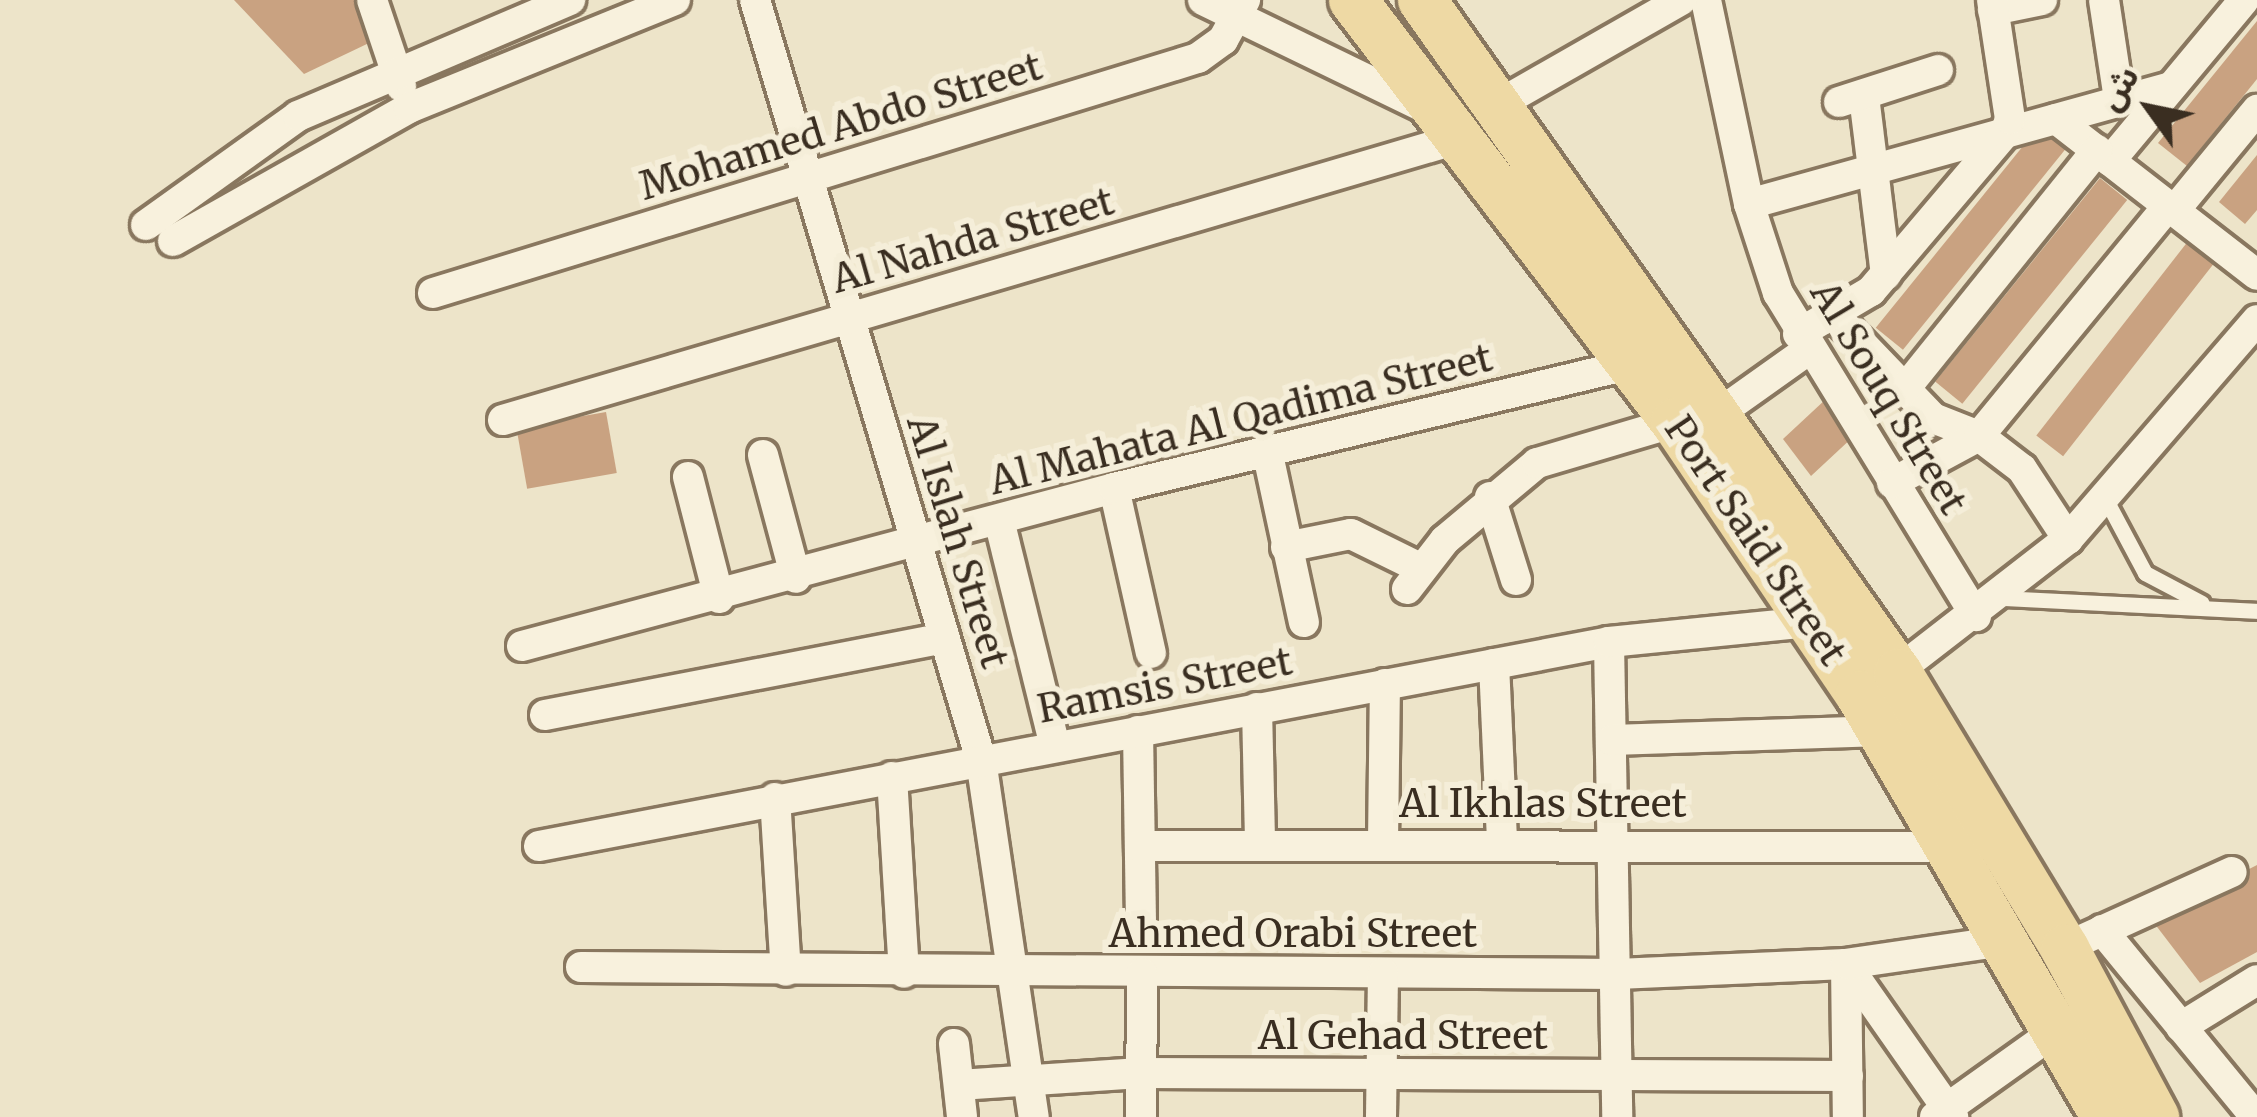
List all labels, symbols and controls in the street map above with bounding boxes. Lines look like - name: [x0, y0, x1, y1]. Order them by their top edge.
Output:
- street label: Mohamed Abdo Street: [634, 43, 1048, 211]
- north arrow: [2089, 48, 2209, 168]
- text: ش: [2089, 58, 2148, 118]
- street label: Al Nahda Street: [827, 178, 1119, 304]
- street label: Al Souq Street: [1800, 273, 1976, 523]
- street label: Al Mahata Al Qadima Street: [985, 335, 1497, 505]
- street label: Port Said Street: [1654, 407, 1856, 675]
- street label: Al Islah Street: [896, 410, 1018, 674]
- street label: Ramsis Street: [1034, 638, 1296, 734]
- street label: Al Ikhlas Street: [1399, 781, 1687, 827]
- street label: Ahmed Orabi Street: [1109, 911, 1477, 957]
- street label: Al Gehad Street: [1258, 1013, 1548, 1059]

